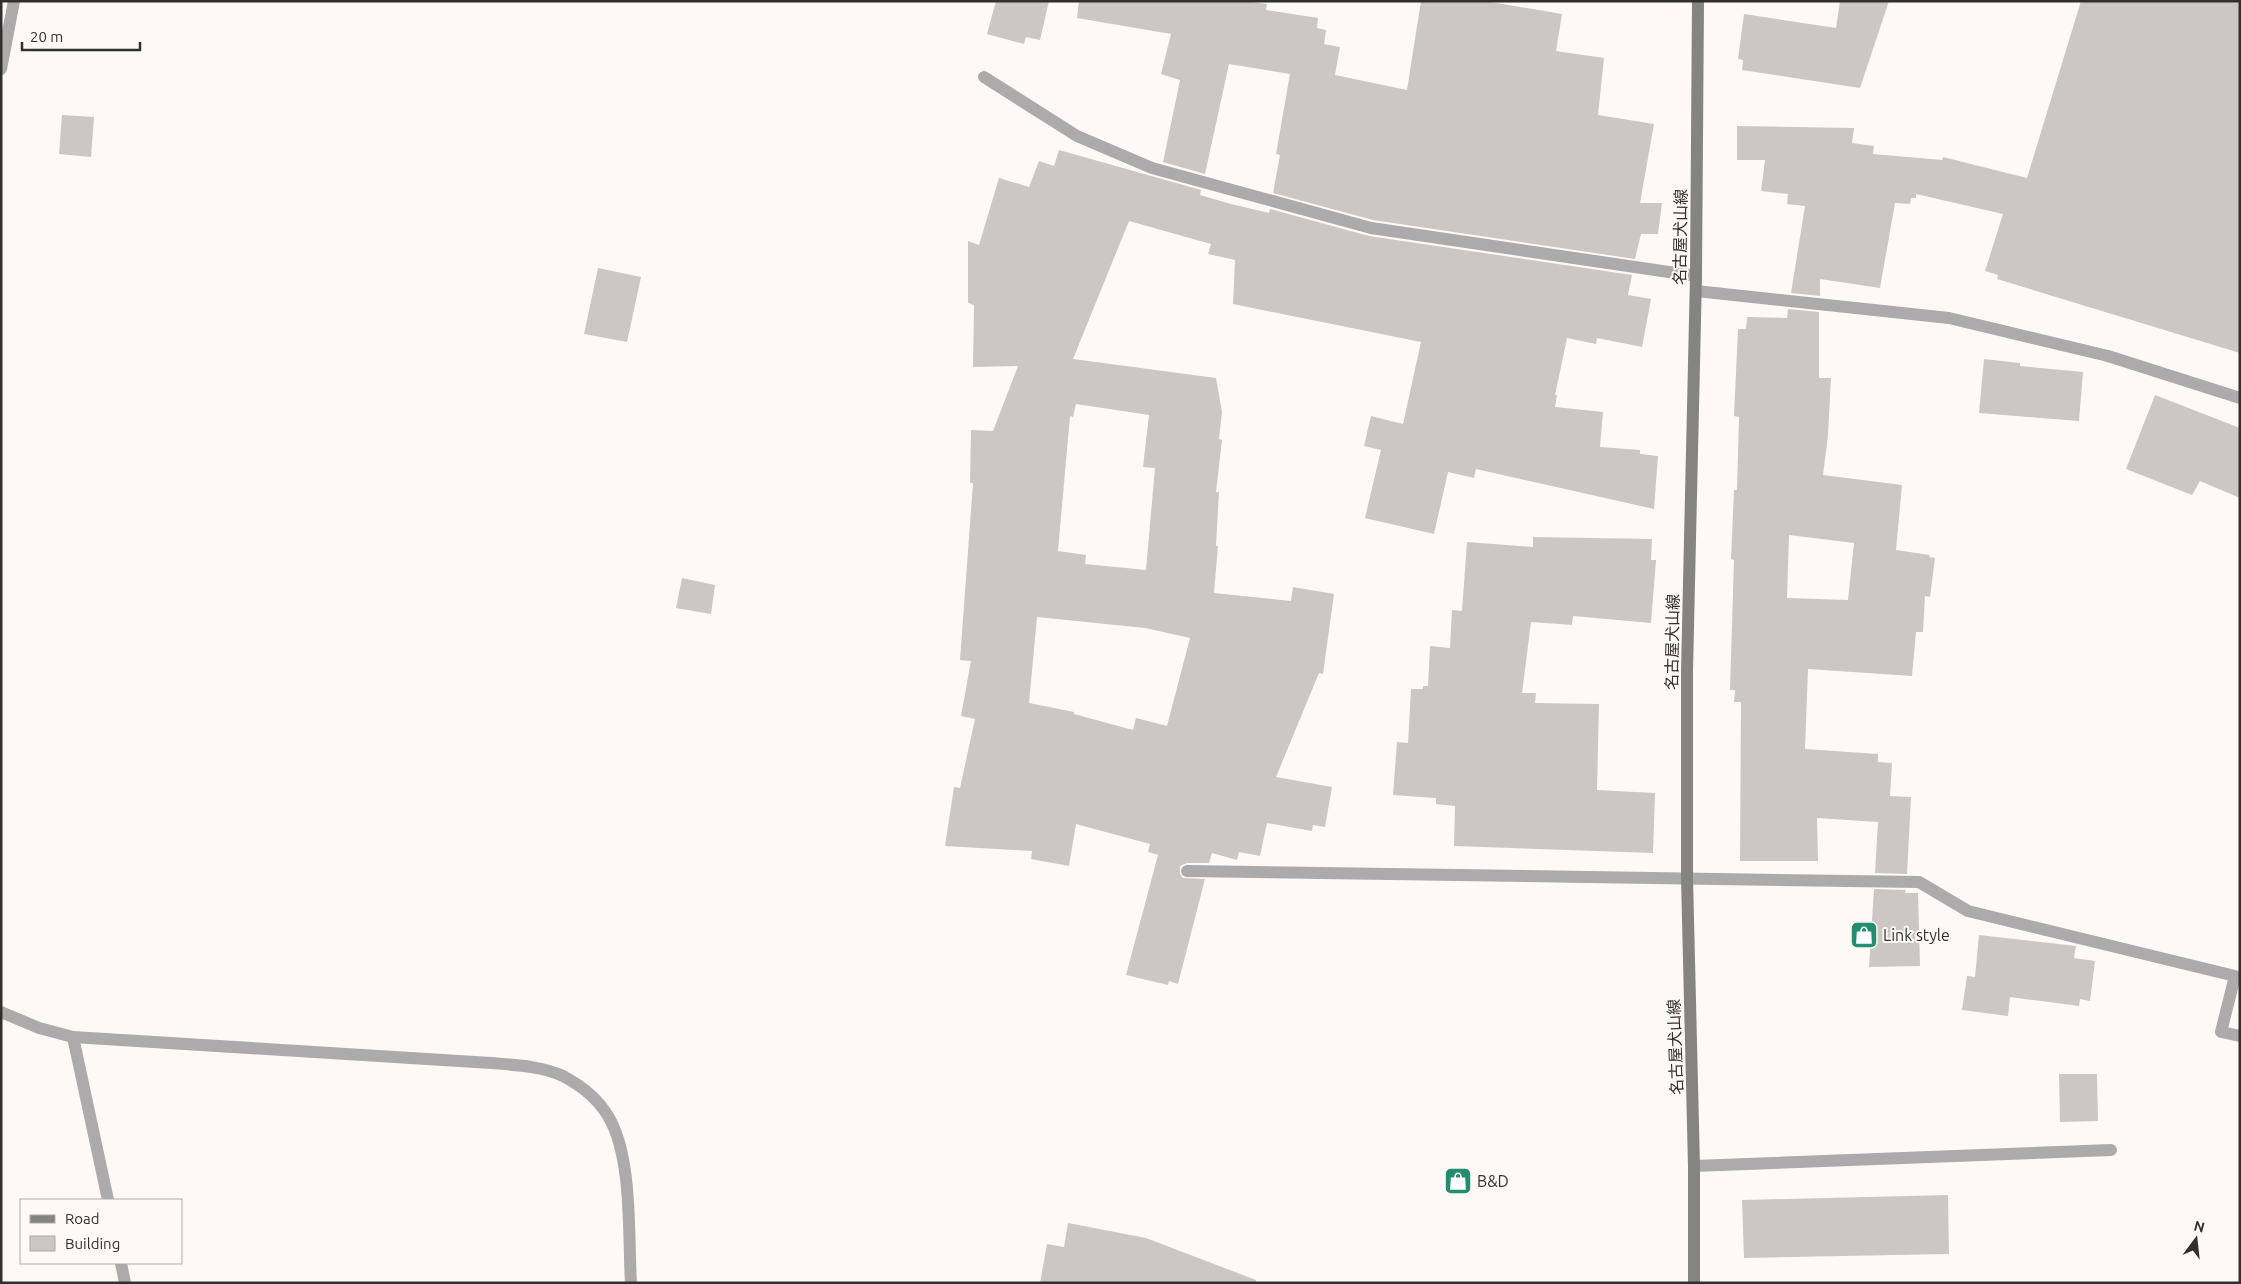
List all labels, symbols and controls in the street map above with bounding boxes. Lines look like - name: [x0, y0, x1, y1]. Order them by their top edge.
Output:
- scale bar: [22, 20, 140, 52]
- text: 20 m: [30, 28, 63, 45]
- street label: 名古屋犬山線: [1670, 189, 1690, 285]
- street label: 名古屋犬山線: [1662, 594, 1682, 690]
- shop icon: Link style: [1849, 920, 1879, 950]
- place label: Link style: [1883, 926, 1950, 944]
- street label: 名古屋犬山線: [1664, 999, 1686, 1095]
- shop icon: B&D: [1443, 1166, 1473, 1196]
- place label: B&D: [1477, 1172, 1509, 1190]
- legend: [20, 1199, 182, 1264]
- text: Road: [65, 1210, 100, 1227]
- north arrow: [2171, 1214, 2221, 1264]
- text: N: [2192, 1217, 2206, 1236]
- text: Building: [65, 1235, 120, 1252]

